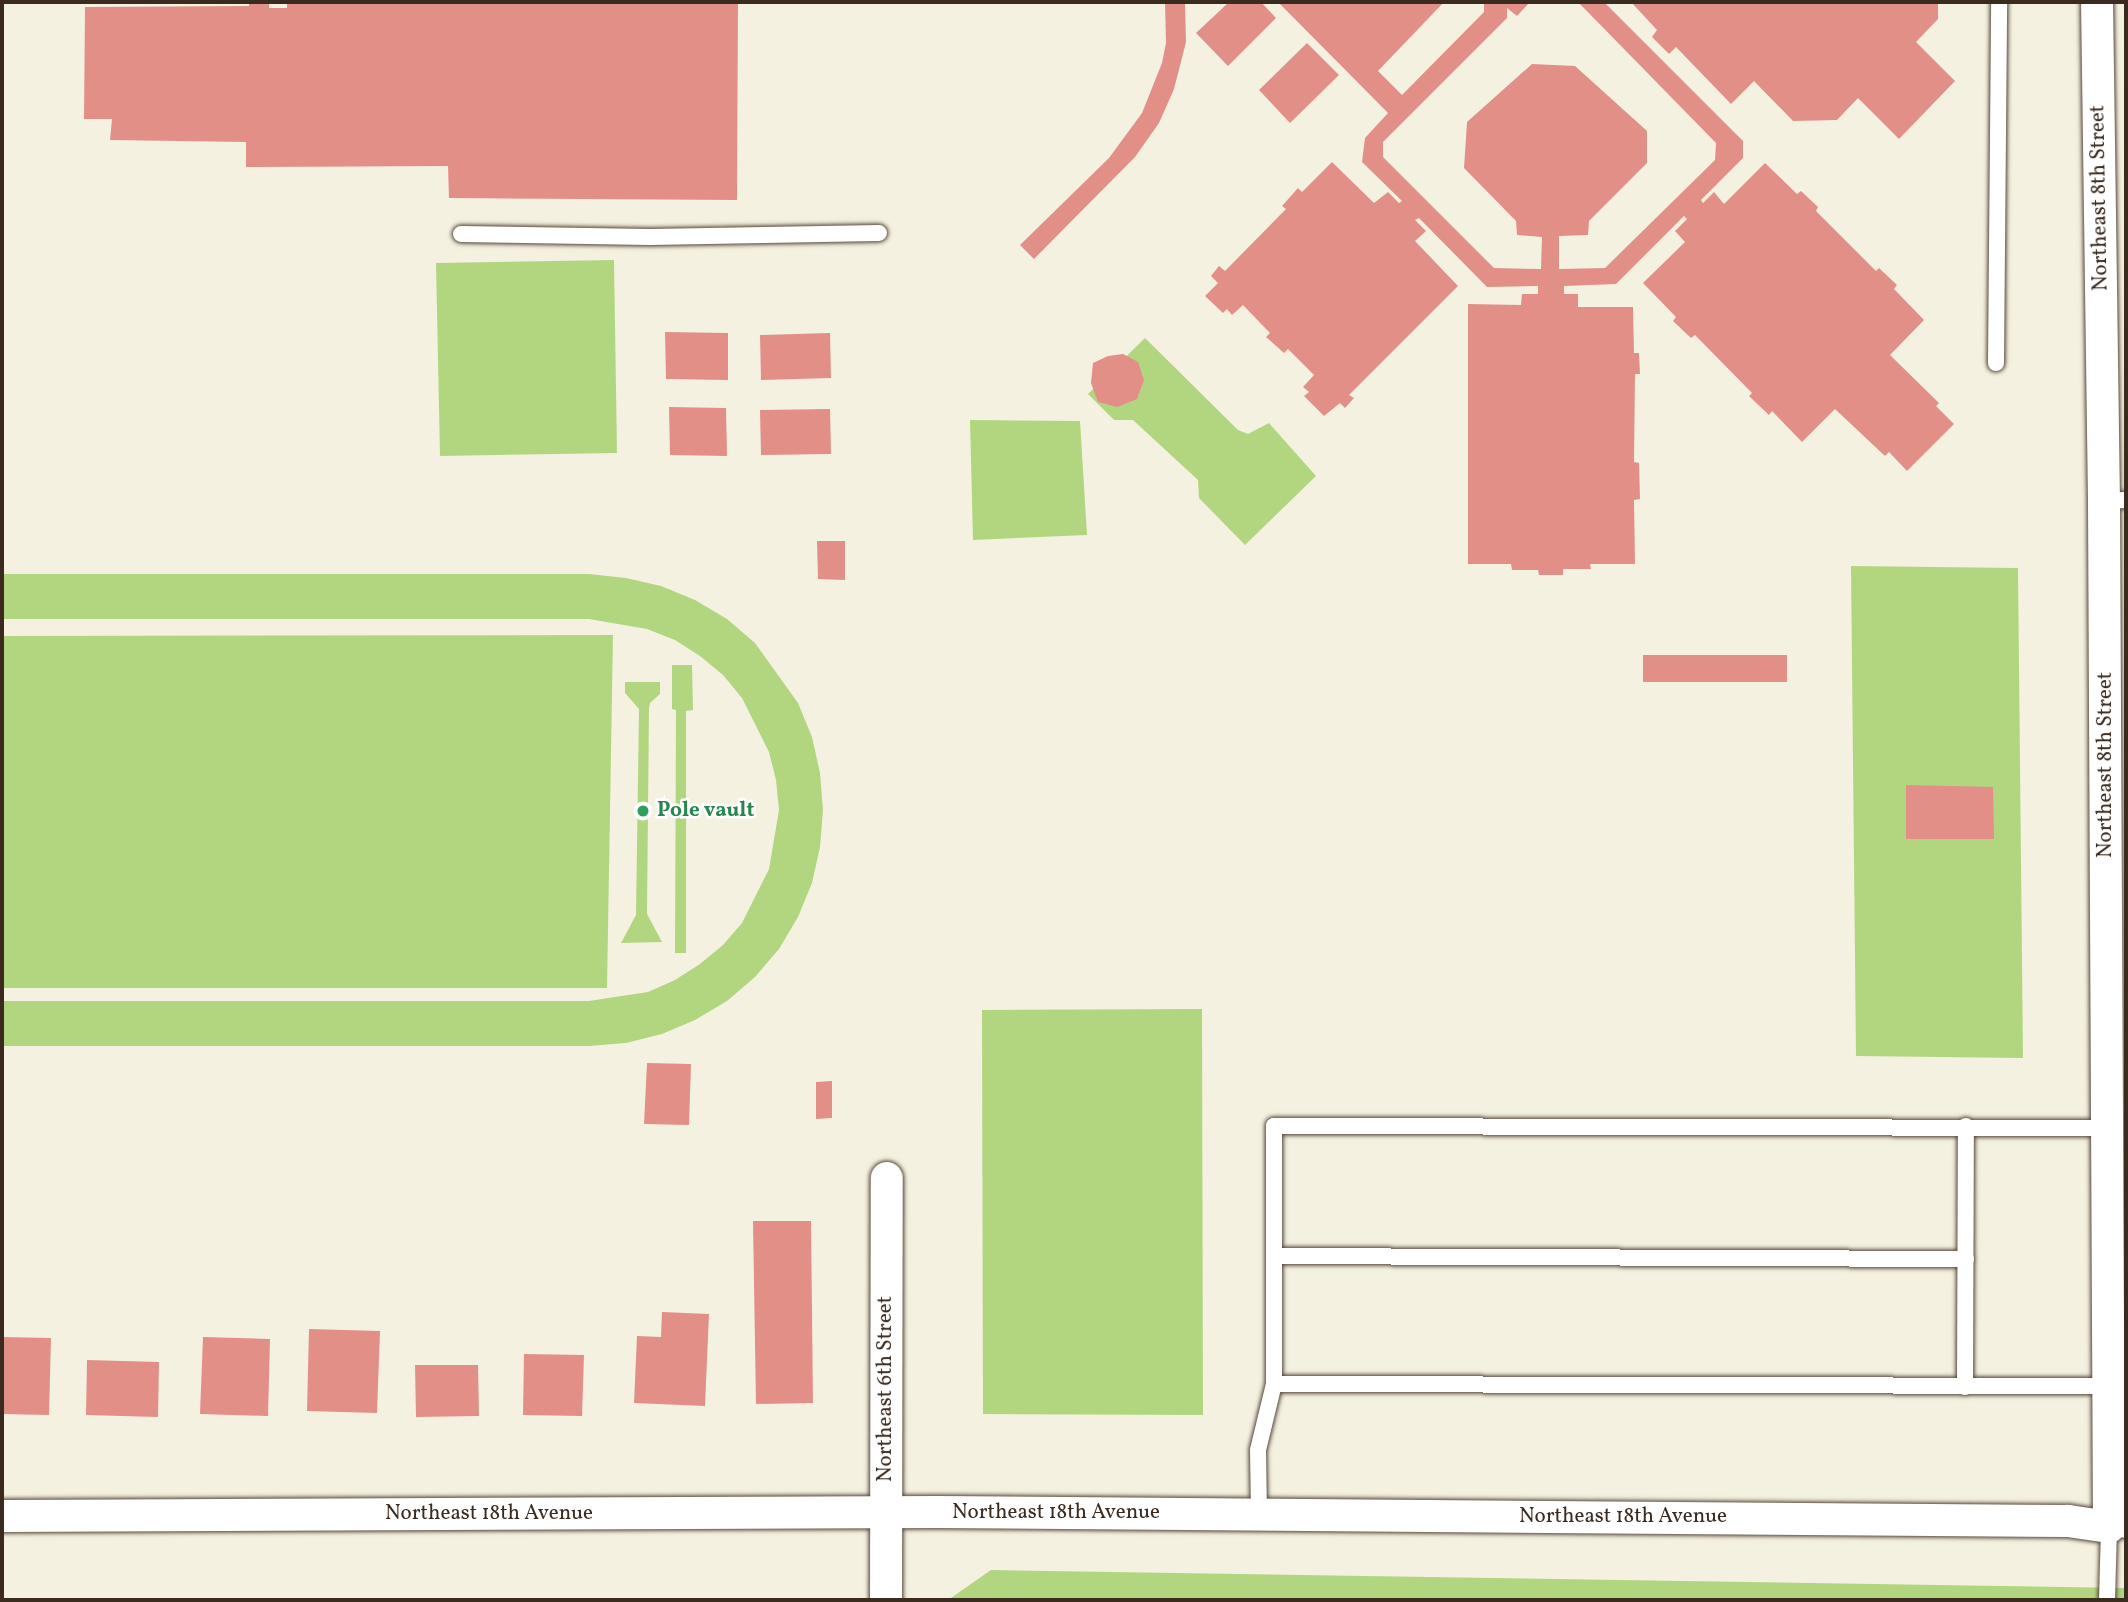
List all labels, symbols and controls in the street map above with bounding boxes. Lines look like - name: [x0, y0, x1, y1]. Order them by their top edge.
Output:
- street label: Northeast 8th Street: [2086, 105, 2114, 291]
- street label: Northeast 8th Street: [2093, 672, 2119, 858]
- place label: Pole vault: [657, 798, 755, 824]
- marker: Pole vault: [635, 803, 651, 819]
- street label: Northeast 6th Street: [873, 1296, 899, 1482]
- street label: Northeast 18th Avenue: [952, 1500, 1160, 1526]
- street label: Northeast 18th Avenue: [385, 1501, 593, 1527]
- street label: Northeast 18th Avenue: [1519, 1504, 1727, 1530]

